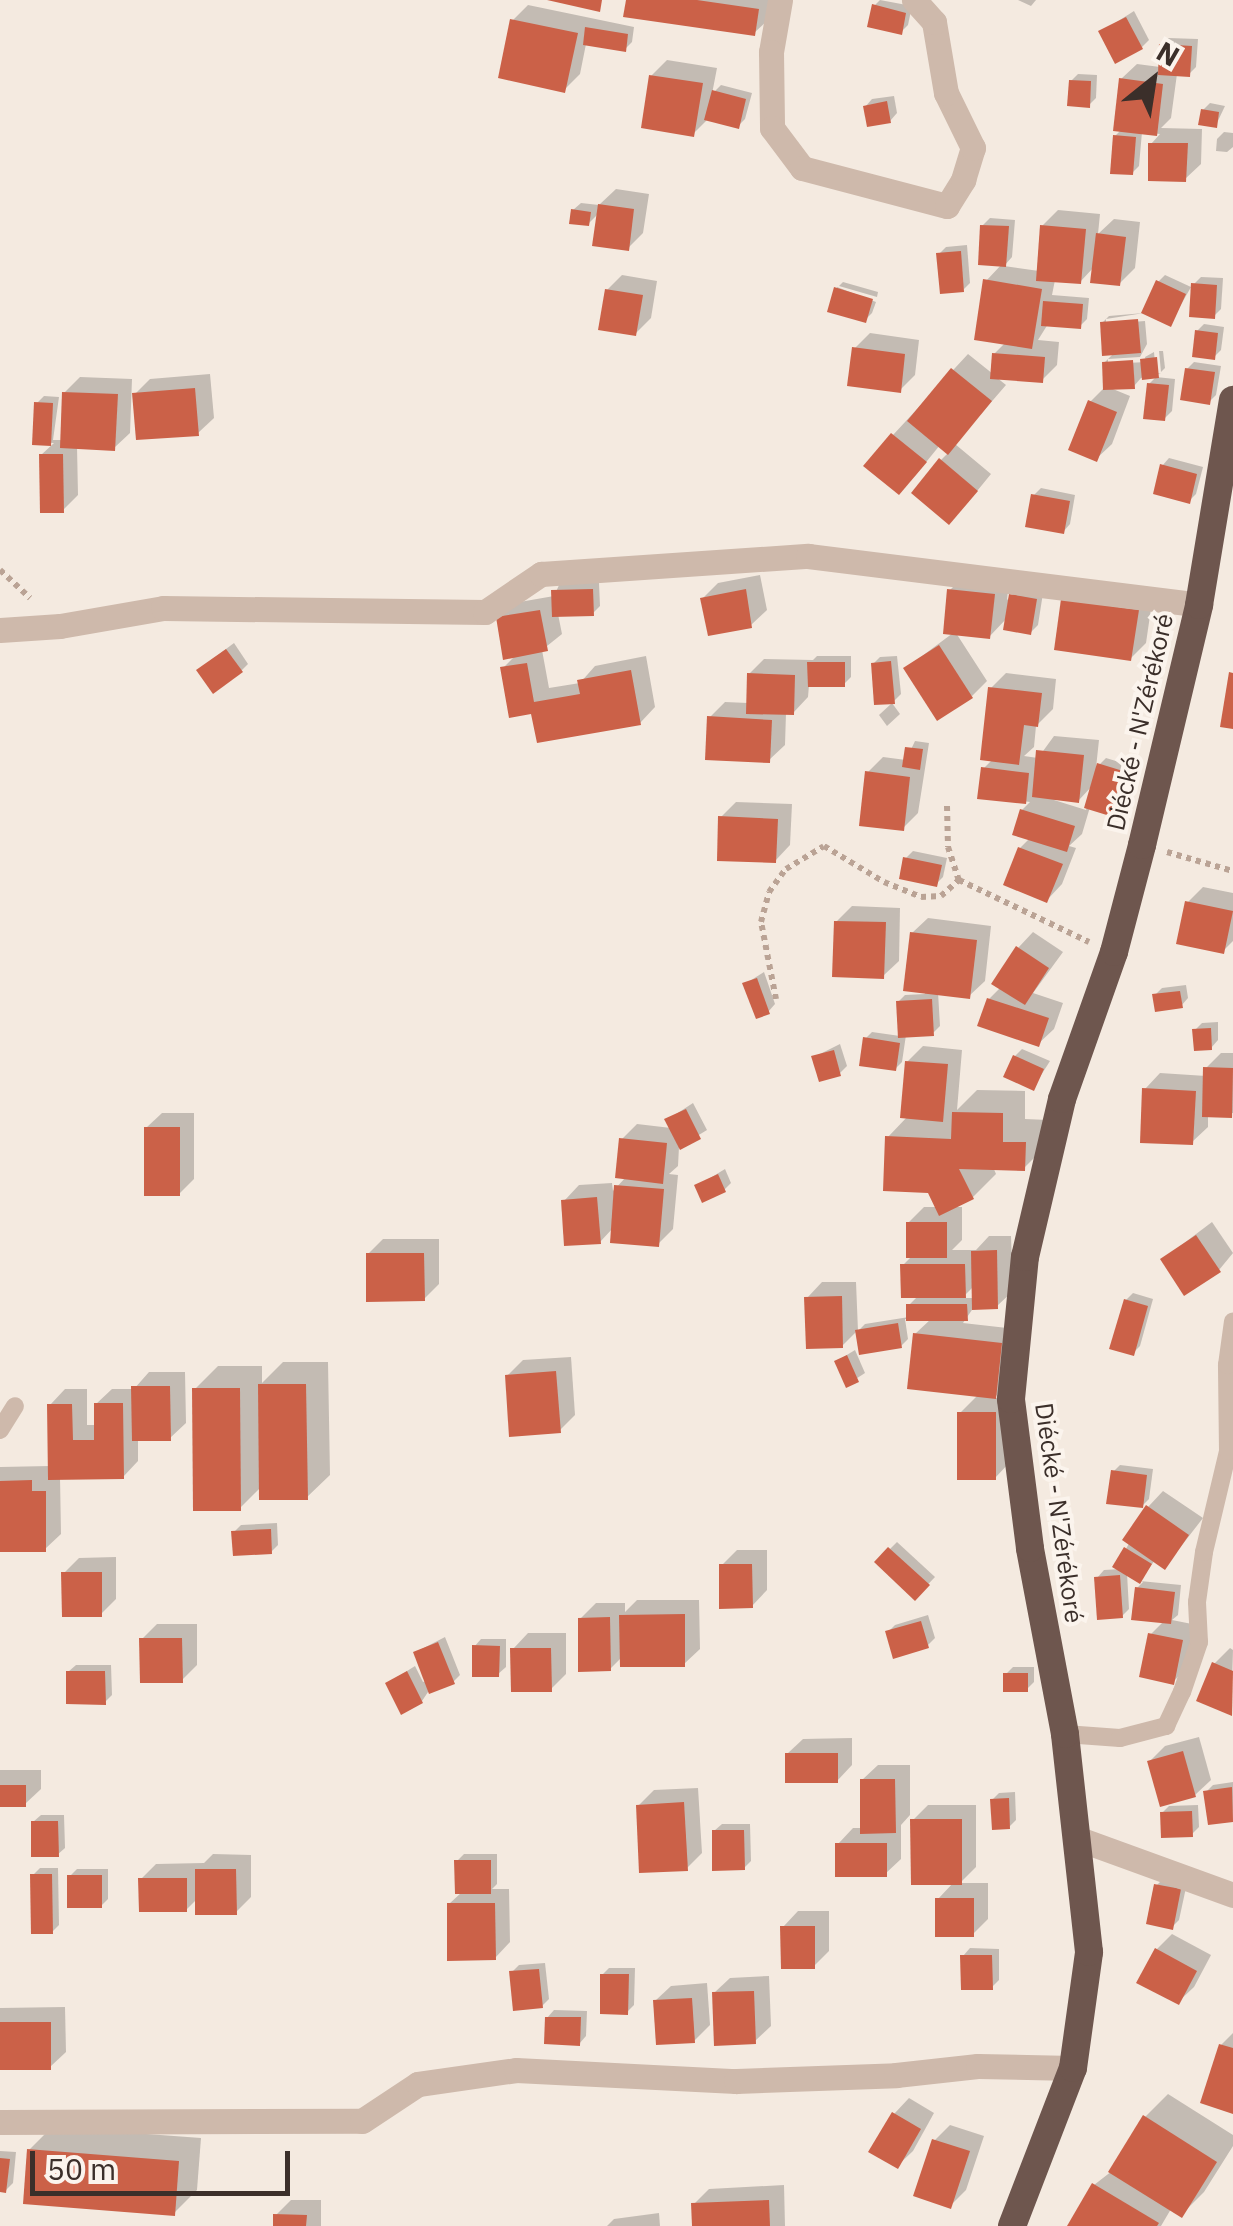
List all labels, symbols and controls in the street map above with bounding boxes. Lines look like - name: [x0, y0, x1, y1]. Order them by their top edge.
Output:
- north arrow: [1103, 30, 1203, 130]
- text: N: [1150, 32, 1186, 75]
- street label: Diécké - N'Zérékoré: [1100, 611, 1180, 833]
- street label: Diécké - N'Zérékoré: [1029, 1401, 1089, 1625]
- scale bar: [35, 2131, 295, 2193]
- text: 50 m: [47, 2149, 116, 2188]

